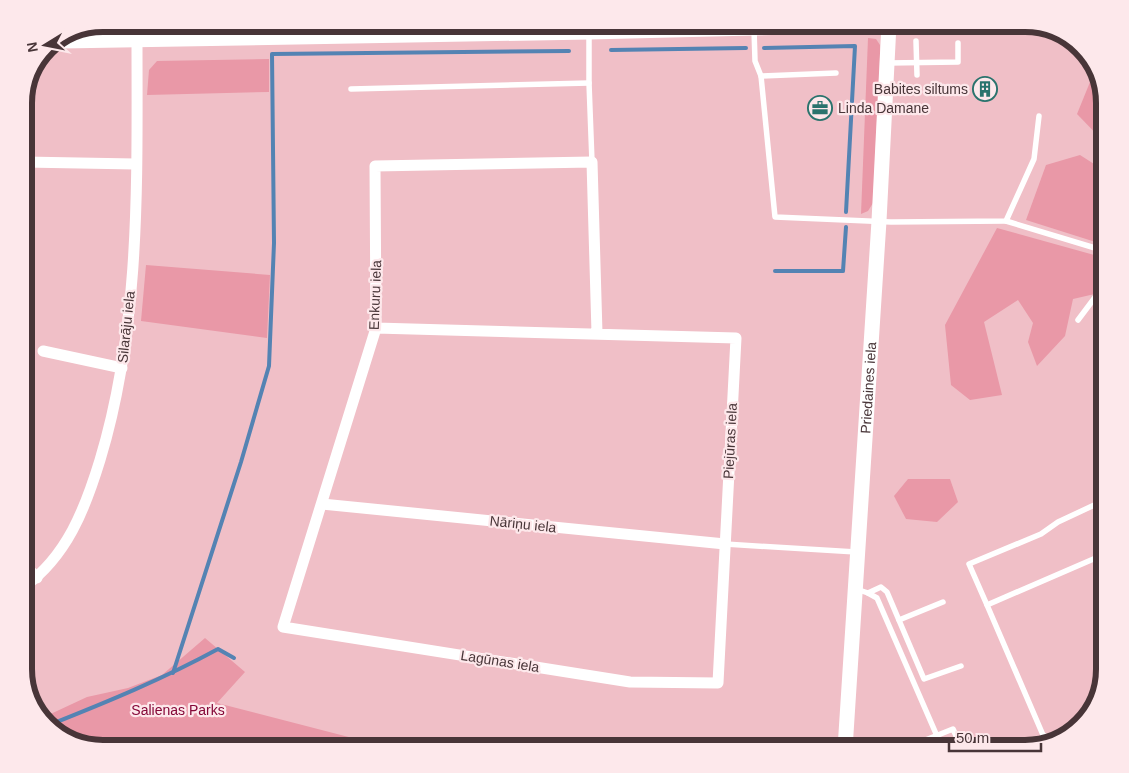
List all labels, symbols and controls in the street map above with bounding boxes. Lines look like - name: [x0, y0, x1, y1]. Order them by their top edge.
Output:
- north arrow: [20, 20, 70, 70]
- text: N: [23, 41, 41, 54]
- building icon: Babites siltums: [972, 76, 998, 102]
- place label: Babites siltums: [874, 81, 968, 97]
- office icon: Linda Damane: [807, 95, 833, 121]
- place label: Linda Damane: [838, 100, 929, 116]
- street label: Enkuru iela: [366, 260, 384, 330]
- street label: Silarāju iela: [114, 290, 138, 364]
- street label: Priedaines iela: [857, 341, 879, 434]
- street label: Piejūras iela: [720, 402, 740, 479]
- street label: Nāriņu iela: [489, 513, 557, 535]
- street label: Lagūnas iela: [460, 647, 541, 675]
- park label: Salienas Parks: [131, 702, 225, 718]
- scale bar: [949, 720, 1042, 752]
- text: 50 m: [956, 729, 989, 746]

